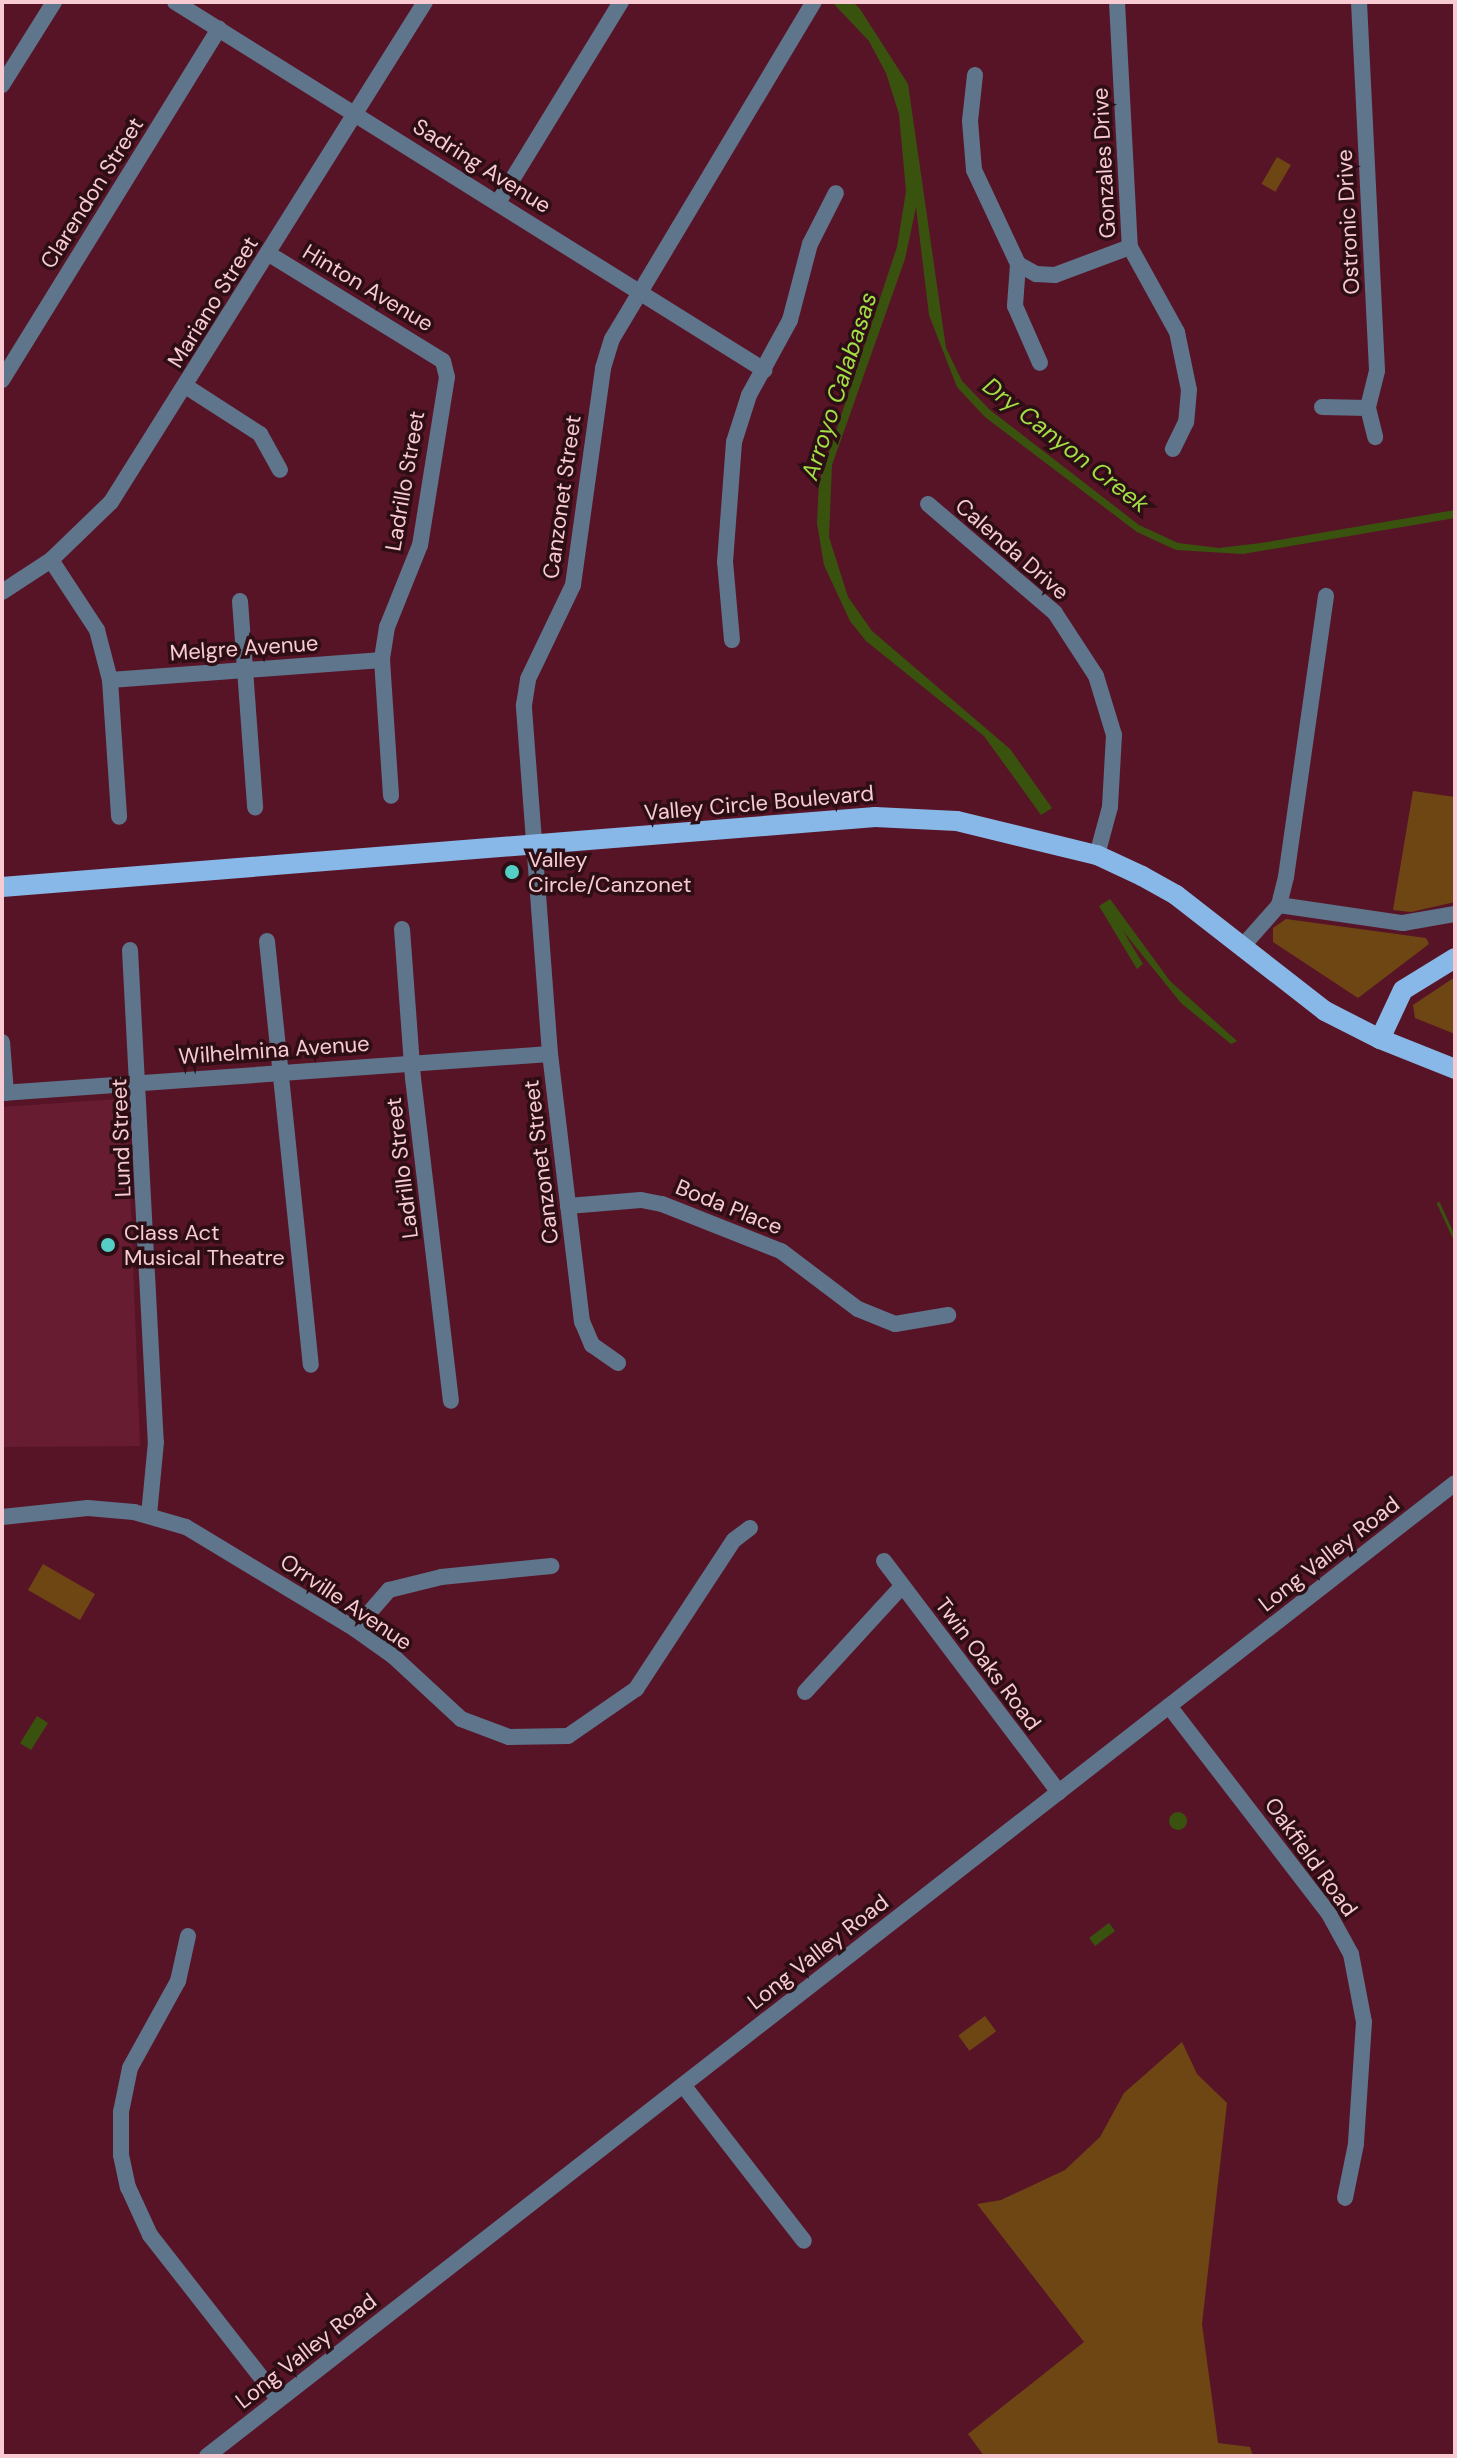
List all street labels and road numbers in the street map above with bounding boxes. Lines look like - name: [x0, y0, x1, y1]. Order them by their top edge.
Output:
- street label: Gonzales Drive: [1087, 87, 1121, 239]
- street label: Clarendon Street: [35, 113, 149, 273]
- street label: Sadring Avenue: [408, 113, 556, 219]
- street label: Ostronic Drive: [1331, 149, 1365, 295]
- street label: Mariano Street: [162, 232, 264, 372]
- street label: Hinton Avenue: [298, 239, 438, 337]
- street label: Ladrillo Street: [380, 409, 430, 553]
- street label: Canzonet Street: [537, 413, 587, 581]
- street label: Calenda Drive: [950, 493, 1074, 605]
- street label: Melgre Avenue: [169, 630, 319, 666]
- street label: Valley Circle Boulevard: [643, 780, 875, 826]
- street label: Wilhelmina Avenue: [178, 1030, 370, 1070]
- street label: Lund Street: [106, 1078, 136, 1198]
- street label: Canzonet Street: [518, 1078, 564, 1246]
- street label: Ladrillo Street: [380, 1096, 424, 1240]
- street label: Boda Place: [672, 1174, 786, 1240]
- street label: Long Valley Road: [1253, 1491, 1405, 1617]
- street label: Orrville Avenue: [275, 1548, 417, 1656]
- street label: Twin Oaks Road: [930, 1592, 1046, 1736]
- street label: Oakfield Road: [1259, 1792, 1363, 1922]
- street label: Long Valley Road: [742, 1889, 894, 2015]
- street label: Long Valley Road: [230, 2288, 382, 2414]

